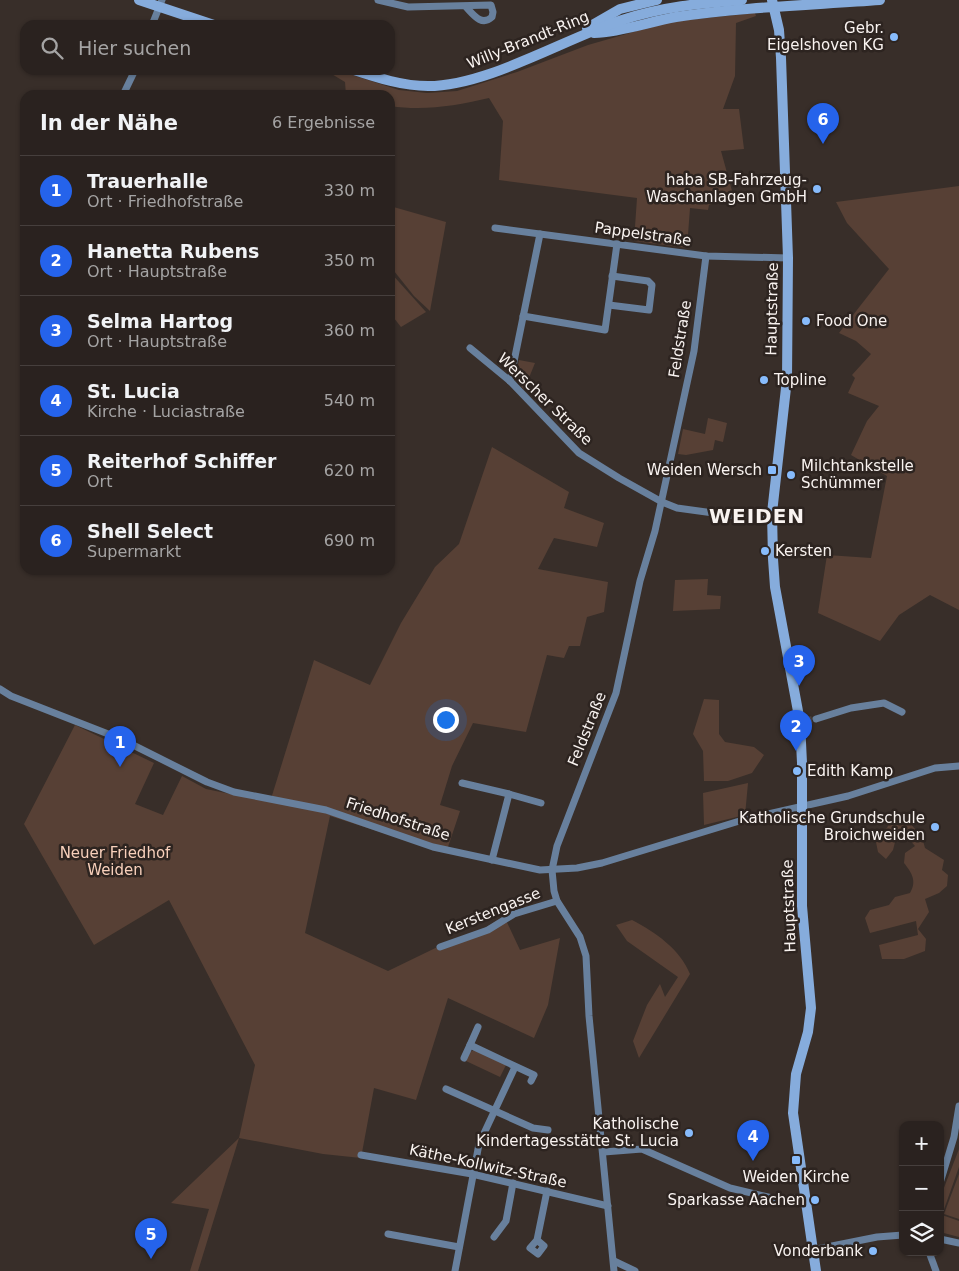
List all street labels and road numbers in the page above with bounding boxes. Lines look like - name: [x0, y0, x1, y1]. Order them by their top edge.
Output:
- street label: Willy-Brandt-Ring: [464, 7, 592, 73]
- street label: Pappelstraße: [593, 218, 693, 250]
- street label: Hauptstraße: [762, 262, 782, 356]
- street label: Feldstraße: [665, 299, 695, 379]
- street label: Werscher Straße: [494, 349, 596, 449]
- street label: Feldstraße: [564, 689, 610, 769]
- street label: Friedhofstraße: [344, 794, 452, 844]
- street label: Hauptstraße: [778, 859, 800, 953]
- street label: Kerstengasse: [443, 884, 543, 938]
- street label: Käthe-Kollwitz-Straße: [408, 1141, 568, 1191]

